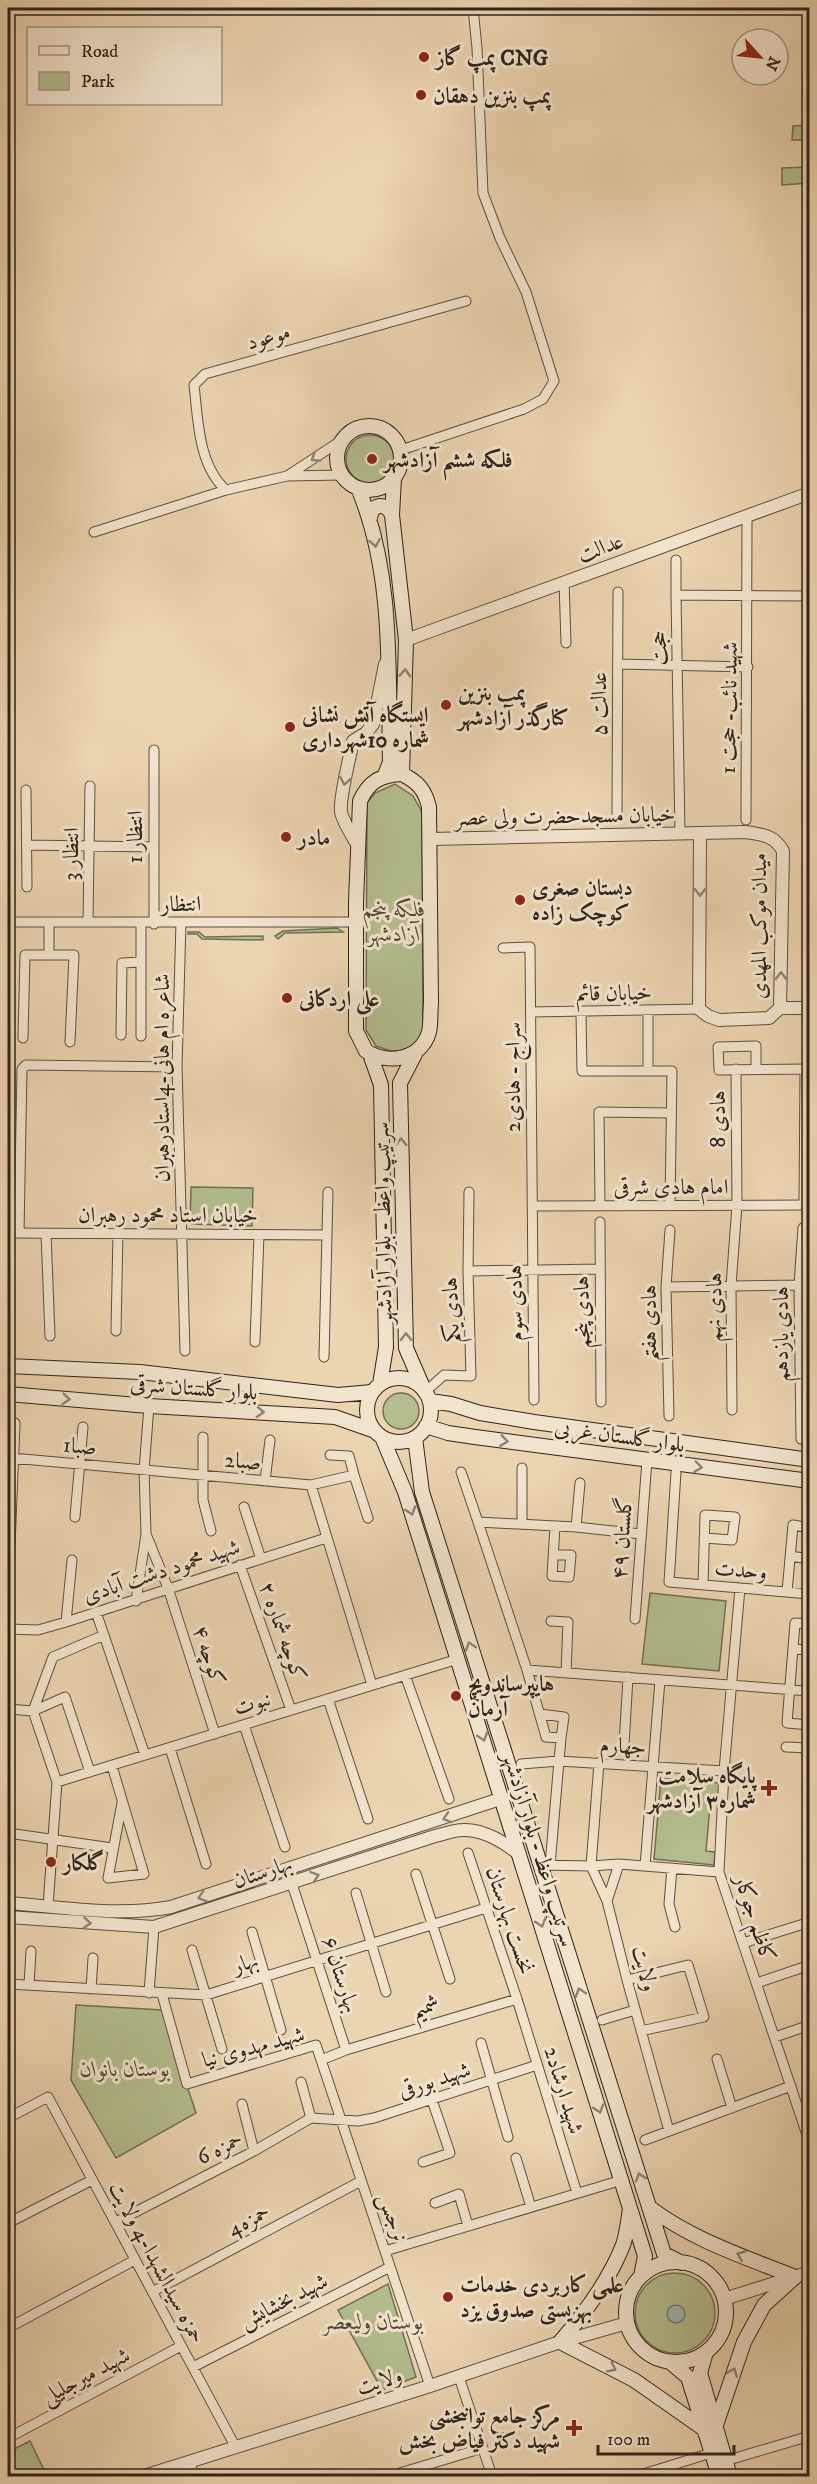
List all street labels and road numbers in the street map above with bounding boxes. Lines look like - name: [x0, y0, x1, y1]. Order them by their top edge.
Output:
- street label: موعود: [243, 318, 293, 357]
- street label: عدالت: [574, 528, 627, 569]
- street label: حجت: [645, 630, 674, 666]
- street label: شهید نائب- حجت 1: [715, 642, 744, 774]
- street label: عدالت ۵: [586, 672, 613, 736]
- street label: خیابان مسجدحضرت ولی عصر: [453, 801, 676, 832]
- street label: انتظار 1: [122, 810, 149, 864]
- street label: انتظار 3: [58, 827, 85, 881]
- street label: میدان موکب المهدی: [746, 853, 773, 999]
- street label: انتظار: [159, 891, 201, 918]
- street label: شاعره ام هانی-4استادرهبران: [149, 973, 181, 1183]
- street label: خیابان قائم: [576, 979, 652, 1013]
- street label: سراج - هادی2: [500, 1022, 532, 1132]
- street label: هادی 8: [705, 1090, 732, 1148]
- street label: سرتیپ واعظ - بلوار آزادشهر: [367, 1122, 401, 1326]
- street label: امام هادی شرقی: [614, 1174, 728, 1206]
- street label: خیابان استاد محمود رهبران: [78, 1202, 258, 1229]
- street label: هادی سوم: [501, 1264, 535, 1341]
- street label: هادی نهم: [700, 1272, 735, 1342]
- street label: هادی پنجم: [568, 1275, 603, 1349]
- street label: هادی یکم: [437, 1276, 472, 1343]
- street label: هادی هفتم: [636, 1285, 670, 1362]
- street label: هادی یازدهم: [768, 1286, 801, 1382]
- street label: بلوار گلستان شرقی: [129, 1370, 259, 1406]
- street label: بلوار گلستان غربی: [553, 1413, 687, 1461]
- street label: صبا1: [62, 1432, 98, 1461]
- street label: صبا2: [223, 1446, 262, 1477]
- street label: گلستان ۴۹: [605, 1496, 639, 1580]
- street label: شهید محمود دشت آبادی: [79, 1532, 243, 1610]
- street label: وحدت: [713, 1555, 768, 1586]
- street label: کوچه شماره ۲: [252, 1578, 312, 1685]
- street label: کوچه ۴: [185, 1622, 231, 1689]
- street label: نبوت: [230, 1685, 274, 1722]
- street label: جهارم: [599, 1732, 647, 1766]
- street label: سرتیپ واعظ - بلوار آزادشهر: [494, 1747, 582, 1951]
- street label: بهارستان: [229, 1850, 296, 1895]
- street label: نخست بهارستان: [479, 1863, 540, 1978]
- street label: کاظم جوکار: [721, 1869, 781, 1967]
- street label: بهارستان ۶: [316, 1933, 366, 2016]
- street label: ولایت: [626, 1942, 664, 1994]
- street label: بهار: [227, 1947, 262, 1981]
- street label: شمیم: [408, 1989, 445, 2030]
- street label: شهید مهدوی نیا: [199, 2021, 308, 2074]
- street label: شهید ارشاد2: [538, 2043, 590, 2137]
- street label: شهید بورقی: [395, 2056, 474, 2105]
- street label: حمزه 6: [192, 2125, 247, 2171]
- street label: حمزه سیدالشهدا-4 ولایت: [103, 2177, 211, 2348]
- street label: نرجس: [371, 2189, 414, 2246]
- street label: حمزه4: [223, 2198, 275, 2243]
- street label: شهید بخشایش: [235, 2268, 333, 2336]
- street label: شهید میرجلیلی: [37, 2342, 136, 2413]
- street label: ولایت: [353, 2362, 406, 2401]

